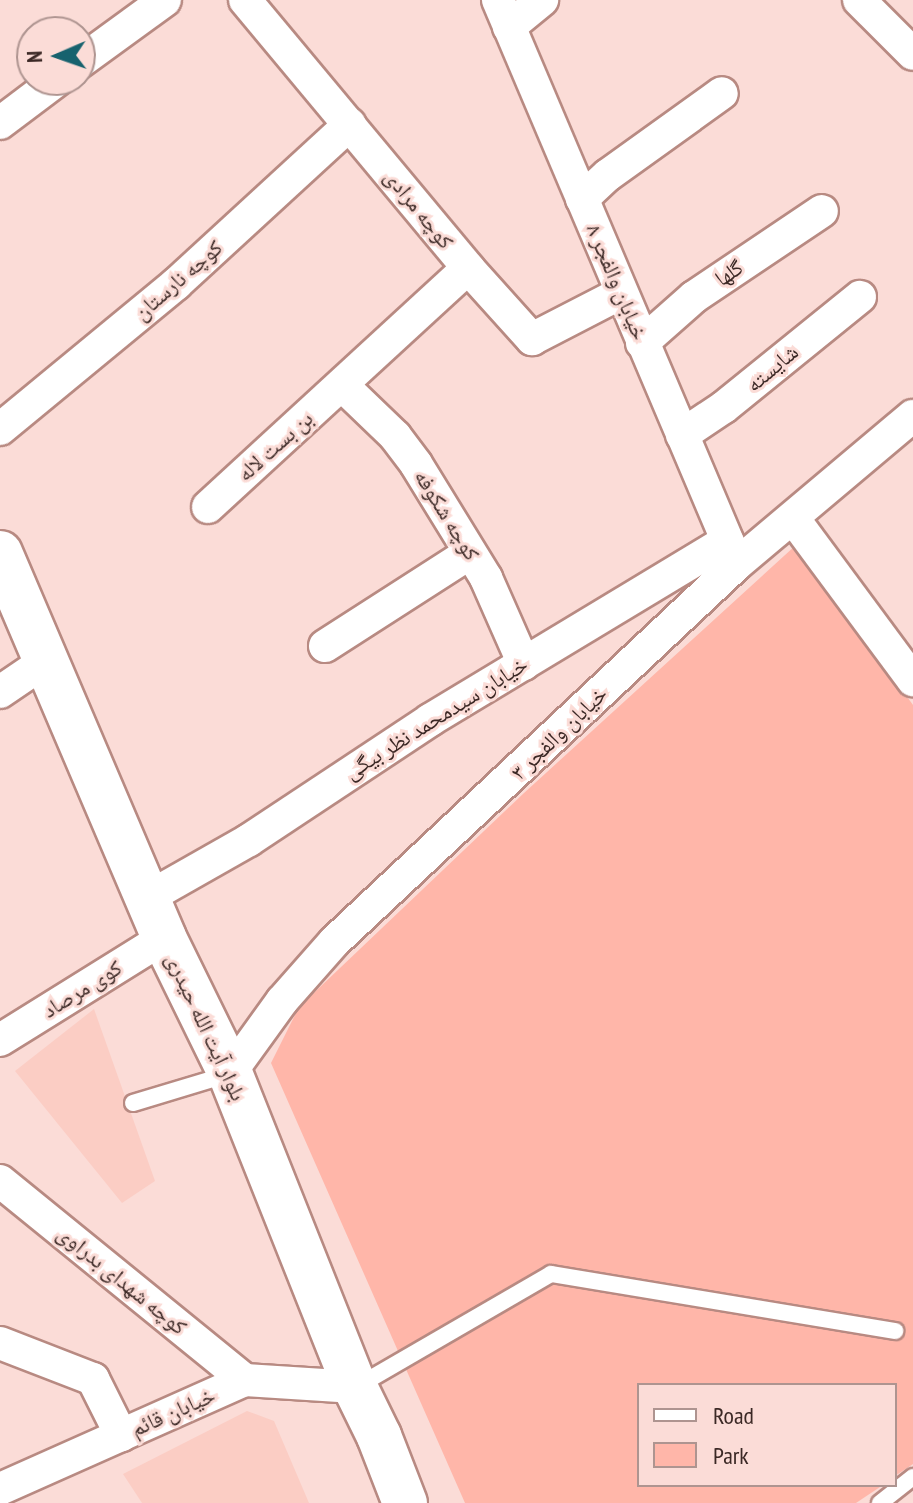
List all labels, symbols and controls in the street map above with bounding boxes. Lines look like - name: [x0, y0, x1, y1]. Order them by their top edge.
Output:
- north arrow: [16, 16, 96, 96]
- text: N: [20, 50, 48, 63]
- street label: کوچه مرادی: [379, 164, 459, 254]
- street label: خیابان والفجر ۸: [581, 220, 653, 344]
- street label: کوچه نارستان: [128, 234, 228, 326]
- street label: گلها: [710, 254, 748, 292]
- street label: شایسته: [741, 339, 803, 397]
- street label: بن بست لاله: [232, 405, 318, 487]
- street label: کوچه شکوفه: [409, 465, 485, 565]
- street label: خیابان سیدمحمد نظر بیگی: [340, 651, 532, 785]
- street label: خیابان والفجر ۳: [505, 681, 613, 785]
- street label: بلوار آیت الله حیدری: [160, 949, 252, 1105]
- street label: کوی مرصاد: [37, 954, 127, 1024]
- street label: کوچه شهدای بدراوی: [52, 1220, 192, 1340]
- street label: خیابان قائم: [127, 1382, 219, 1442]
- legend: [637, 1383, 897, 1487]
- text: Road: [713, 1400, 754, 1431]
- text: Park: [713, 1440, 749, 1471]

